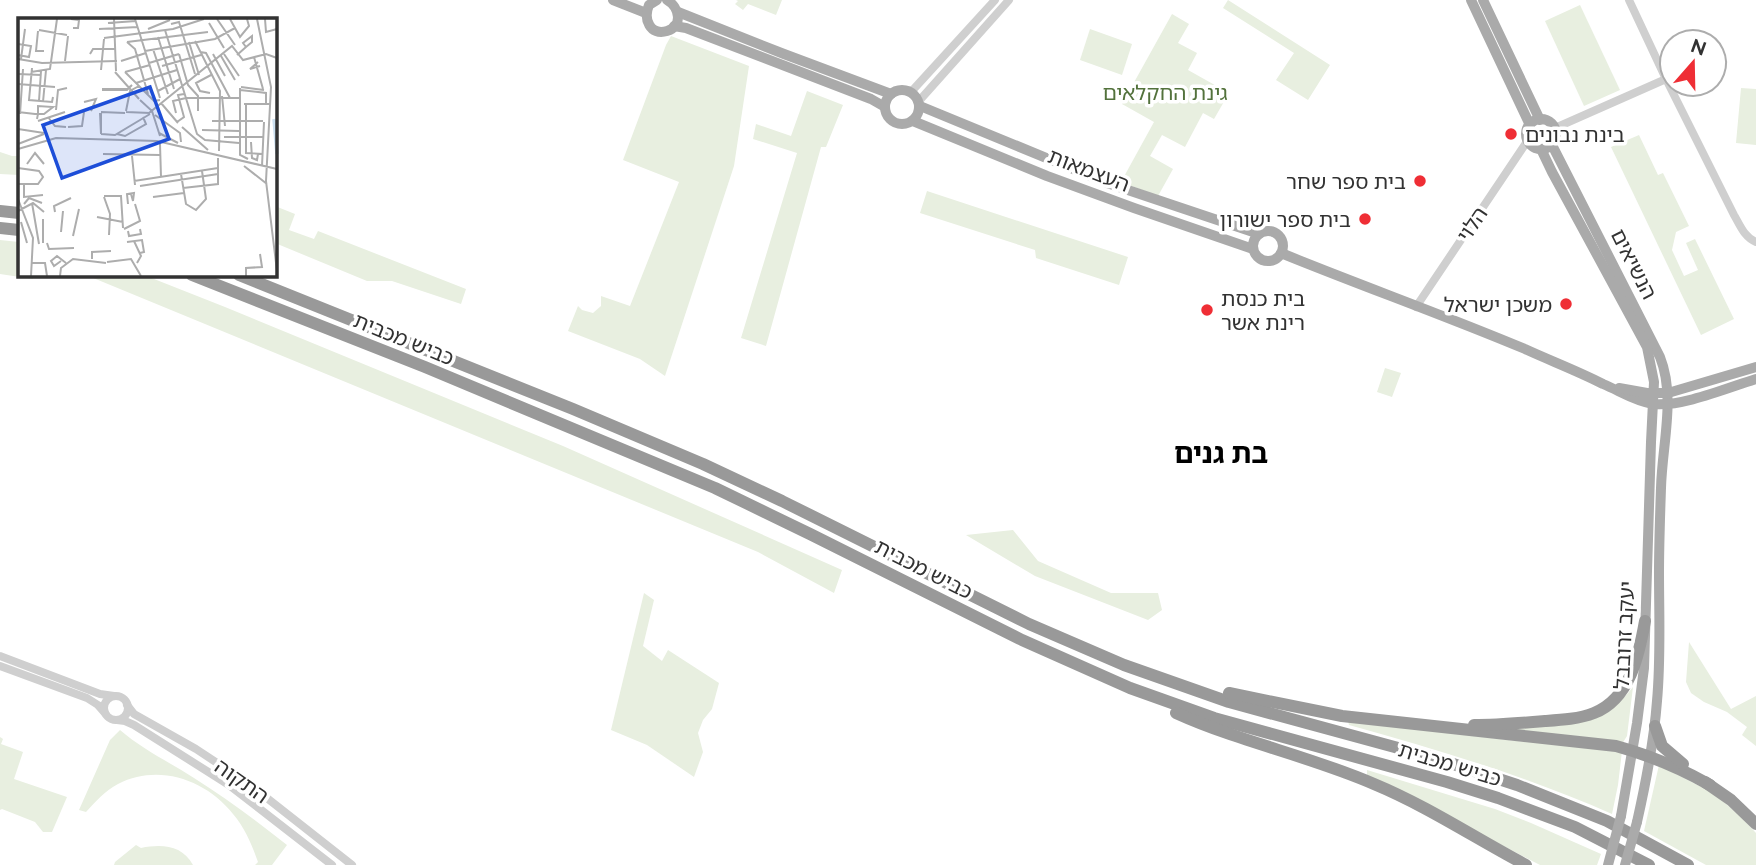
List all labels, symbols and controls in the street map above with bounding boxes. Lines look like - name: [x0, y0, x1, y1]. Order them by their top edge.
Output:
- inset map: [18, 18, 276, 276]
- north arrow: [1658, 28, 1728, 98]
- text: N: [1688, 34, 1709, 60]
- park label: גינת החקלאים: [1102, 80, 1228, 105]
- place label: בינת נבונים: [1525, 122, 1625, 147]
- marker: בינת נבונים: [1503, 126, 1519, 142]
- street label: העצמאות: [1045, 143, 1133, 197]
- place label: בית ספר שחר: [1286, 169, 1406, 194]
- marker: בית ספר שחר: [1412, 173, 1428, 189]
- street label: הלוי: [1451, 202, 1493, 246]
- place label: בית ספר ישורון: [1219, 207, 1351, 232]
- marker: בית ספר ישורון: [1357, 211, 1373, 227]
- street label: הנשיאים: [1606, 225, 1662, 303]
- place label: בית כנסת רינת אשר: [1221, 286, 1305, 335]
- place label: משכן ישראל: [1444, 292, 1552, 317]
- marker: משכן ישראל: [1558, 296, 1574, 312]
- marker: בית כנסת רינת אשר: [1199, 302, 1215, 318]
- street label: כביש מכבית: [350, 308, 458, 370]
- district label: בת גנים: [1174, 437, 1268, 470]
- street label: כביש מכבית: [871, 534, 977, 604]
- street label: יעקב זרובבל: [1609, 580, 1639, 690]
- street label: כביש מכבית: [1396, 737, 1504, 791]
- street label: התקוה: [210, 753, 274, 809]

